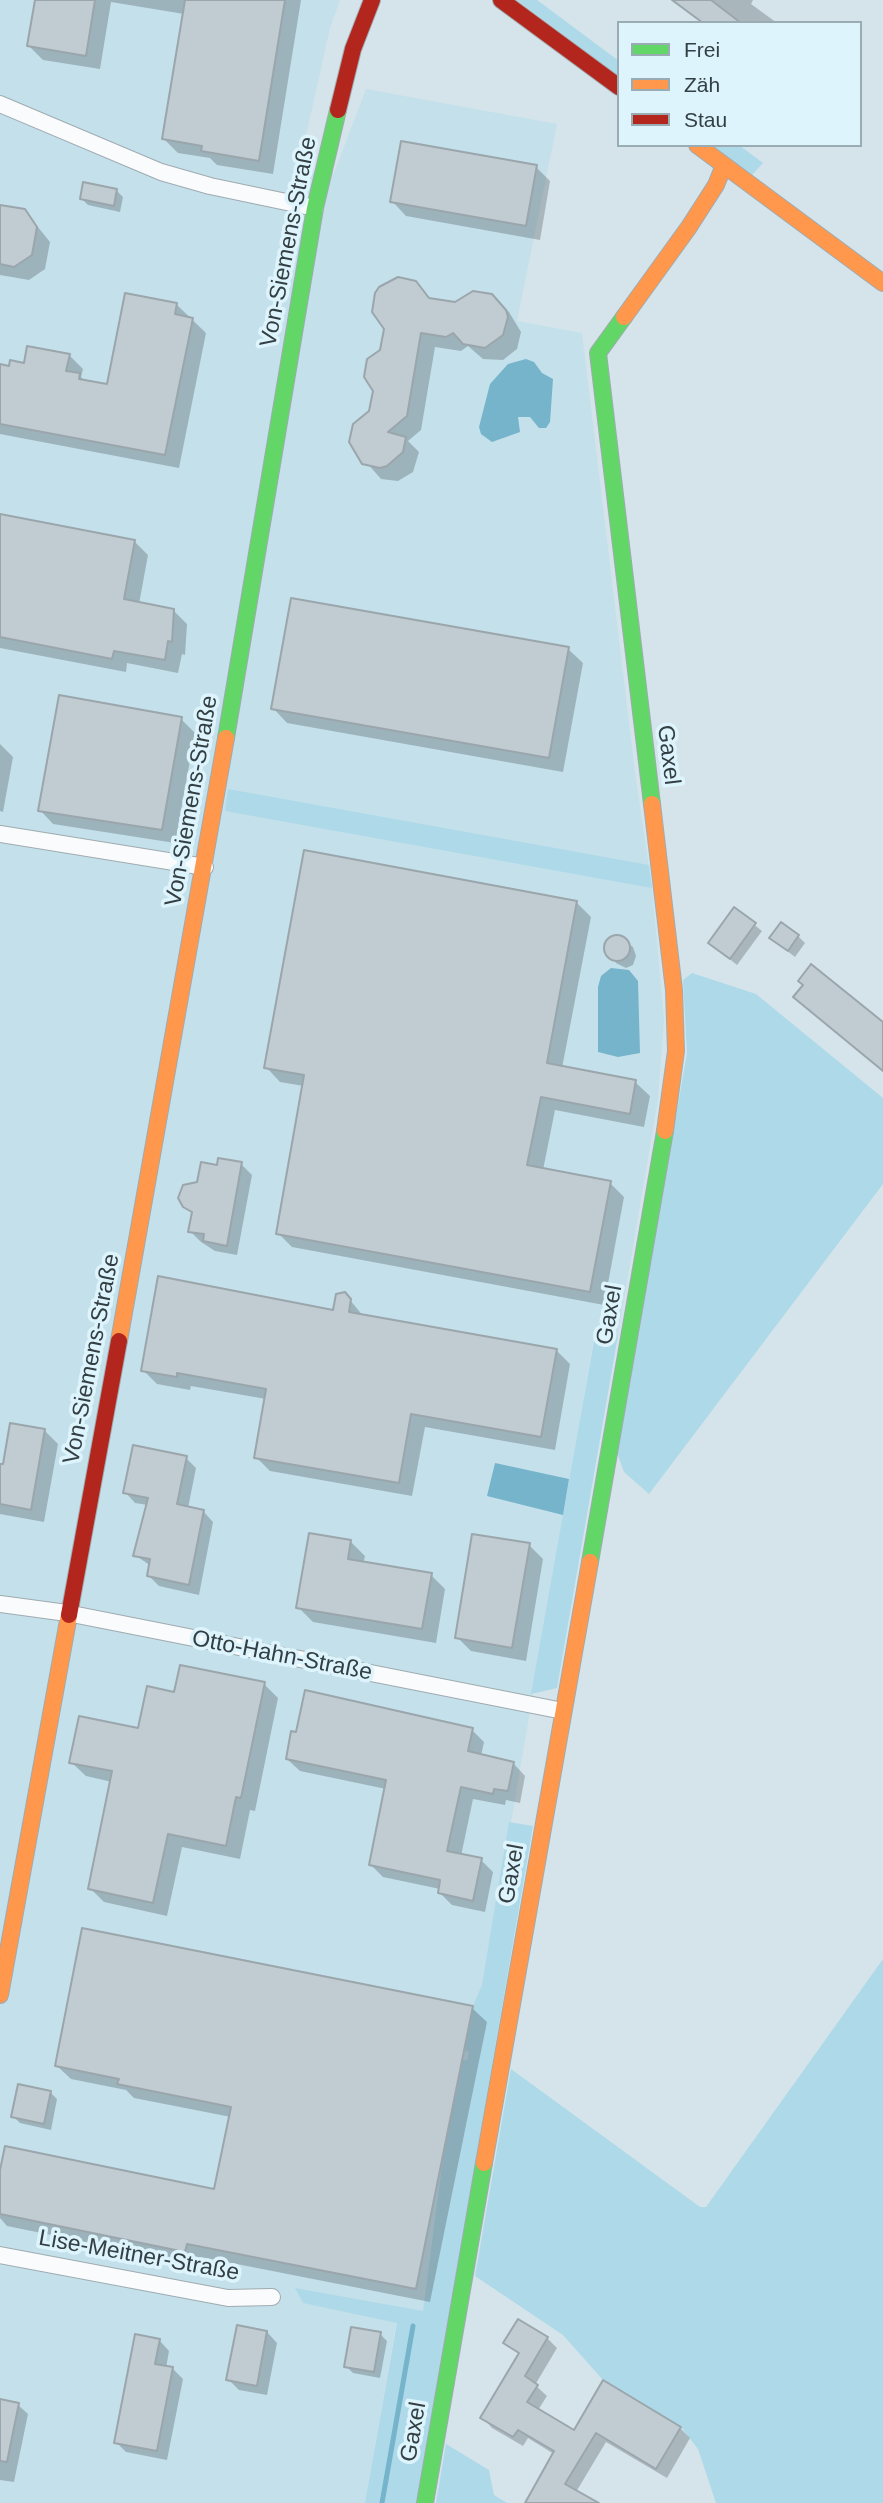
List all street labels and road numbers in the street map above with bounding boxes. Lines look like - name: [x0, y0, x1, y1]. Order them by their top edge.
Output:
- street label: Von-Siemens-Straße: [255, 135, 323, 349]
- street label: Von-Siemens-Straße: [160, 693, 224, 909]
- street label: Gaxel: [651, 724, 685, 786]
- street label: Von-Siemens-Straße: [58, 1252, 126, 1466]
- street label: Gaxel: [591, 1283, 629, 1347]
- street label: Otto-Hahn-Straße: [190, 1625, 374, 1687]
- street label: Gaxel: [493, 1842, 531, 1906]
- street label: Lise-Meitner-Straße: [37, 2225, 241, 2287]
- street label: Gaxel: [395, 2400, 433, 2464]

